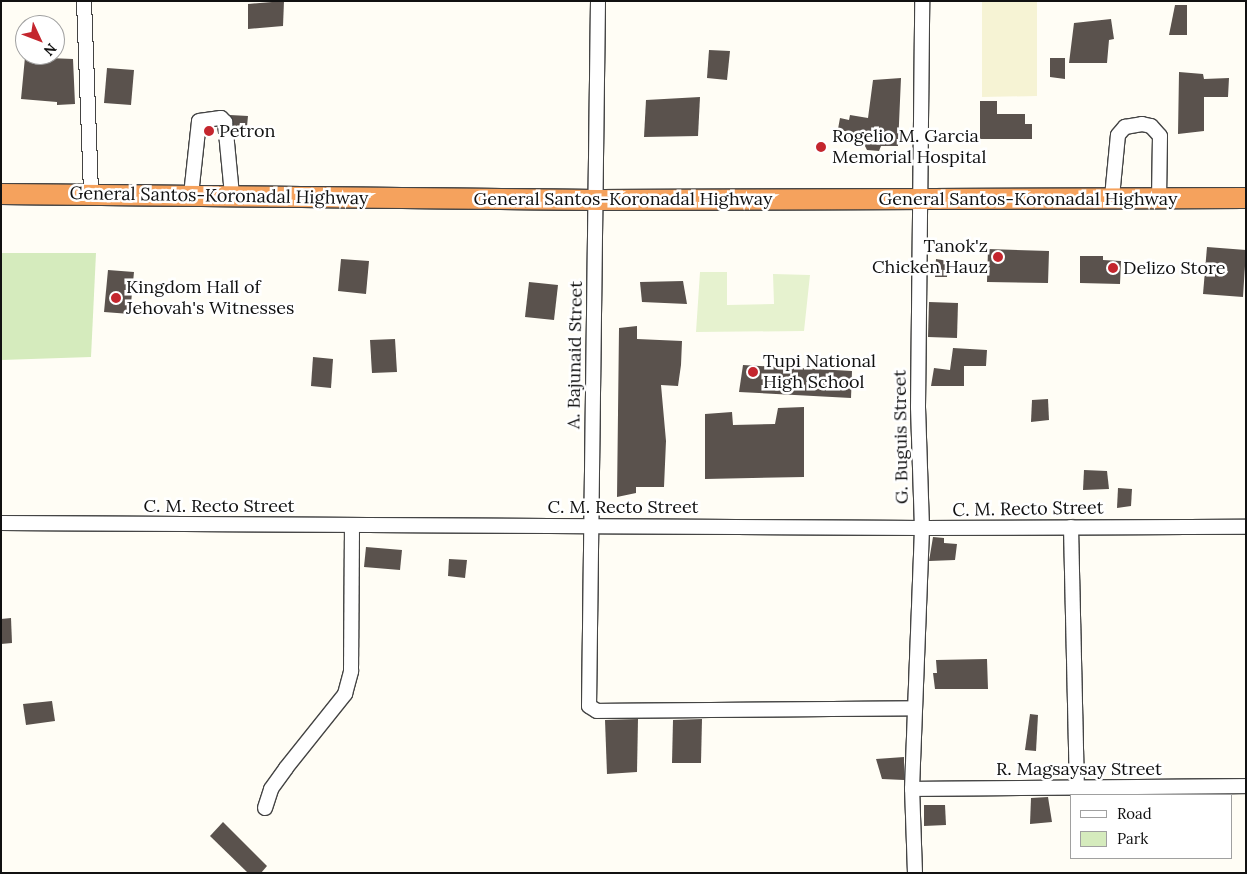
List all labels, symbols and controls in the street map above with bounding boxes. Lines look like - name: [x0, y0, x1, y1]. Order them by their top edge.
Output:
- north arrow: [15, 15, 65, 65]
- text: N: [40, 39, 61, 60]
- place label: Petron: [219, 120, 275, 142]
- marker: Petron: [203, 125, 215, 137]
- place label: Rogelio M. Garcia Memorial Hospital: [832, 126, 986, 168]
- marker: Rogelio M. Garcia Memorial Hospital: [814, 140, 828, 154]
- street label: General Santos-Koronadal Highway: [69, 183, 369, 209]
- street label: General Santos-Koronadal Highway: [474, 188, 772, 210]
- street label: General Santos-Koronadal Highway: [879, 188, 1177, 210]
- place label: Tanok'z Chicken Hauz: [872, 236, 988, 278]
- marker: Tanok'z Chicken Hauz: [992, 251, 1004, 263]
- place label: Delizo Store: [1123, 257, 1226, 279]
- marker: Delizo Store: [1107, 262, 1119, 274]
- place label: Kingdom Hall of Jehovah's Witnesses: [126, 277, 294, 320]
- street label: A. Bajunaid Street: [563, 281, 587, 429]
- marker: Kingdom Hall of Jehovah's Witnesses: [110, 292, 122, 304]
- place label: Tupi National High School: [763, 351, 876, 394]
- marker: Tupi National High School: [747, 366, 759, 378]
- street label: G. Buguis Street: [889, 370, 913, 504]
- street label: C. M. Recto Street: [143, 495, 295, 517]
- street label: C. M. Recto Street: [547, 496, 699, 518]
- street label: C. M. Recto Street: [952, 497, 1104, 521]
- street label: R. Magsaysay Street: [996, 758, 1162, 780]
- legend: [1070, 794, 1232, 859]
- text: Road: [1117, 804, 1152, 823]
- text: Park: [1117, 829, 1148, 848]

